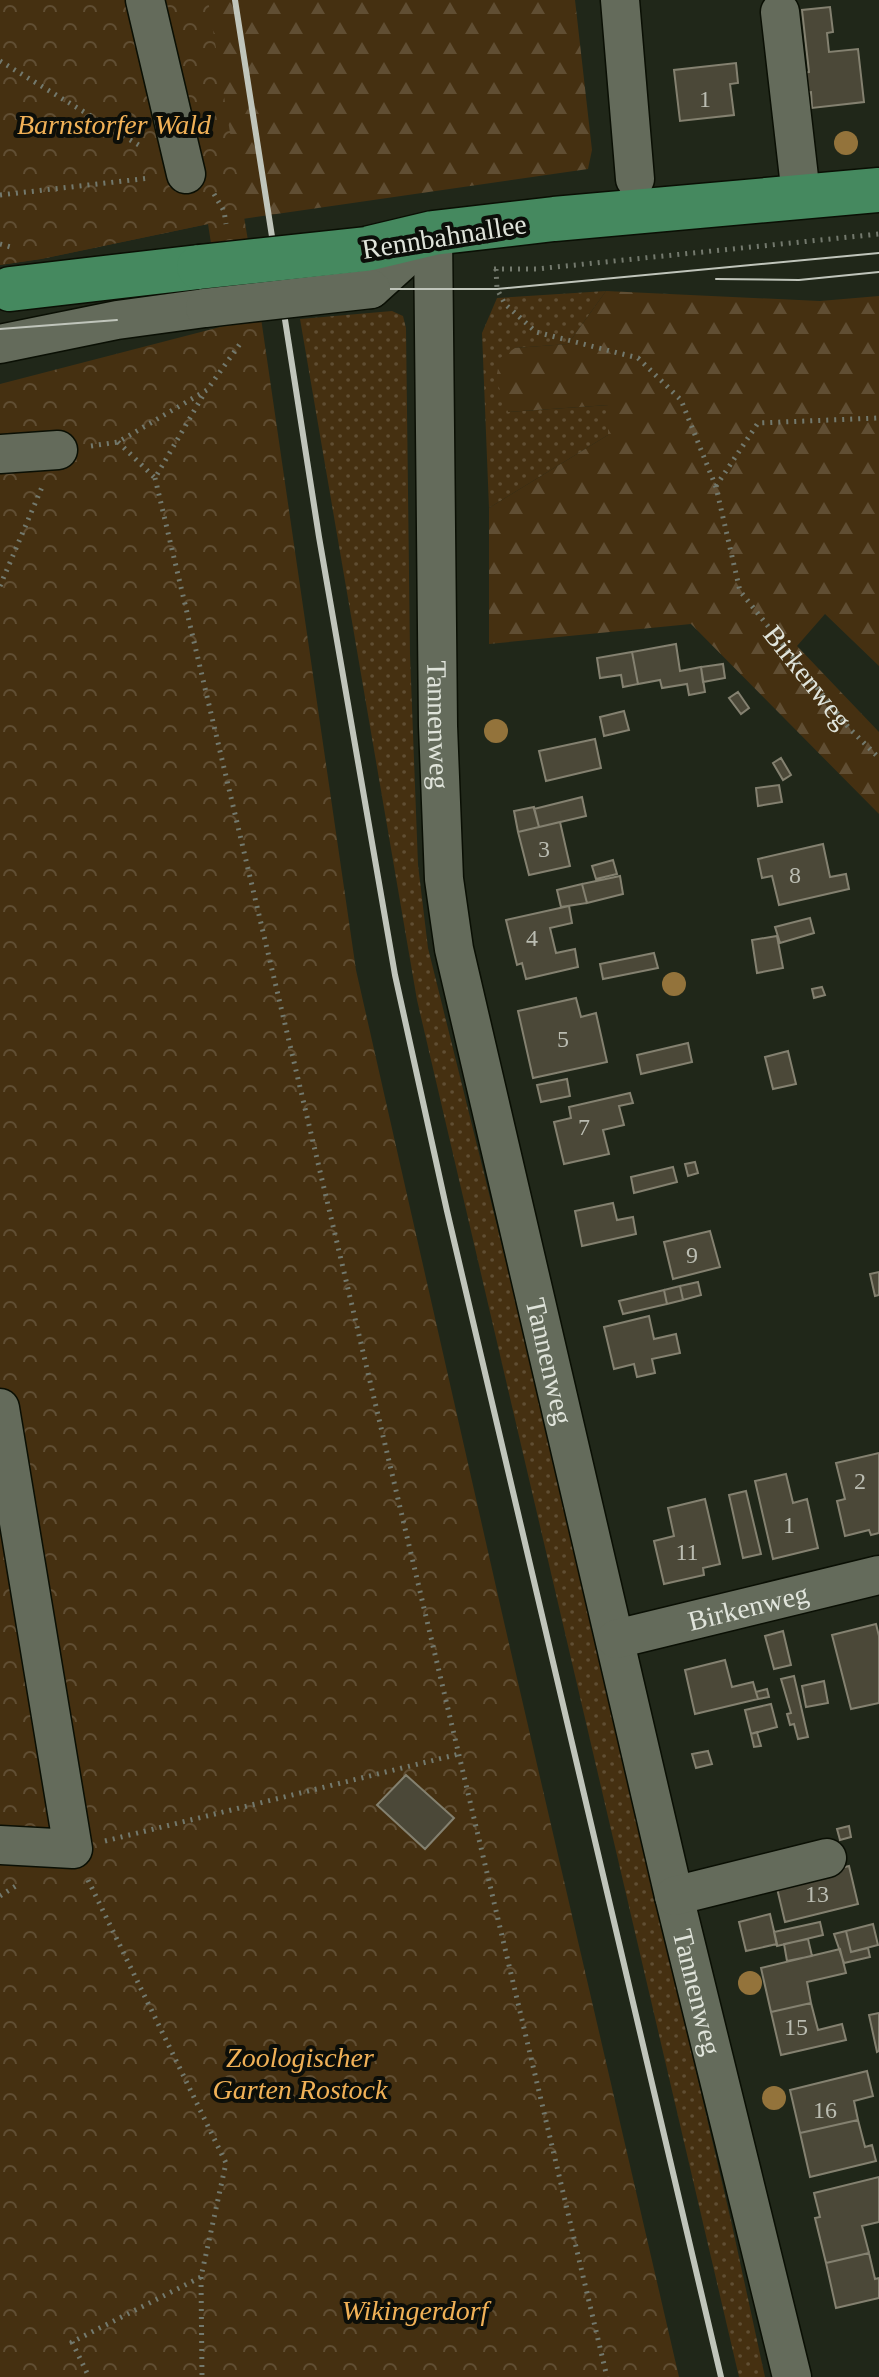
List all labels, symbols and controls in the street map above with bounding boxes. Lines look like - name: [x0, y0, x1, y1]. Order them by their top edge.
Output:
- house number: 1: [699, 86, 711, 112]
- park label: Barnstorfer Wald: [17, 109, 212, 140]
- street label: Rennbahnallee: [359, 208, 529, 265]
- street label: Birkenweg: [757, 619, 858, 735]
- street label: Tannenweg: [421, 660, 455, 790]
- house number: 3: [538, 836, 550, 862]
- house number: 8: [789, 862, 801, 888]
- house number: 4: [526, 925, 538, 951]
- house number: 5: [557, 1026, 569, 1052]
- house number: 7: [578, 1114, 590, 1140]
- house number: 9: [686, 1242, 698, 1268]
- street label: Tannenweg: [520, 1295, 579, 1427]
- house number: 2: [854, 1468, 866, 1494]
- house number: 1: [783, 1512, 795, 1538]
- house number: 11: [675, 1539, 699, 1565]
- street label: Birkenweg: [685, 1578, 812, 1637]
- house number: 13: [805, 1881, 829, 1907]
- street label: Tannenweg: [667, 1926, 727, 2058]
- house number: 15: [784, 2014, 808, 2040]
- park label: Zoologischer Garten Rostock: [213, 2042, 388, 2105]
- house number: 16: [813, 2097, 837, 2123]
- park label: Wikingerdorf: [342, 2295, 492, 2326]

